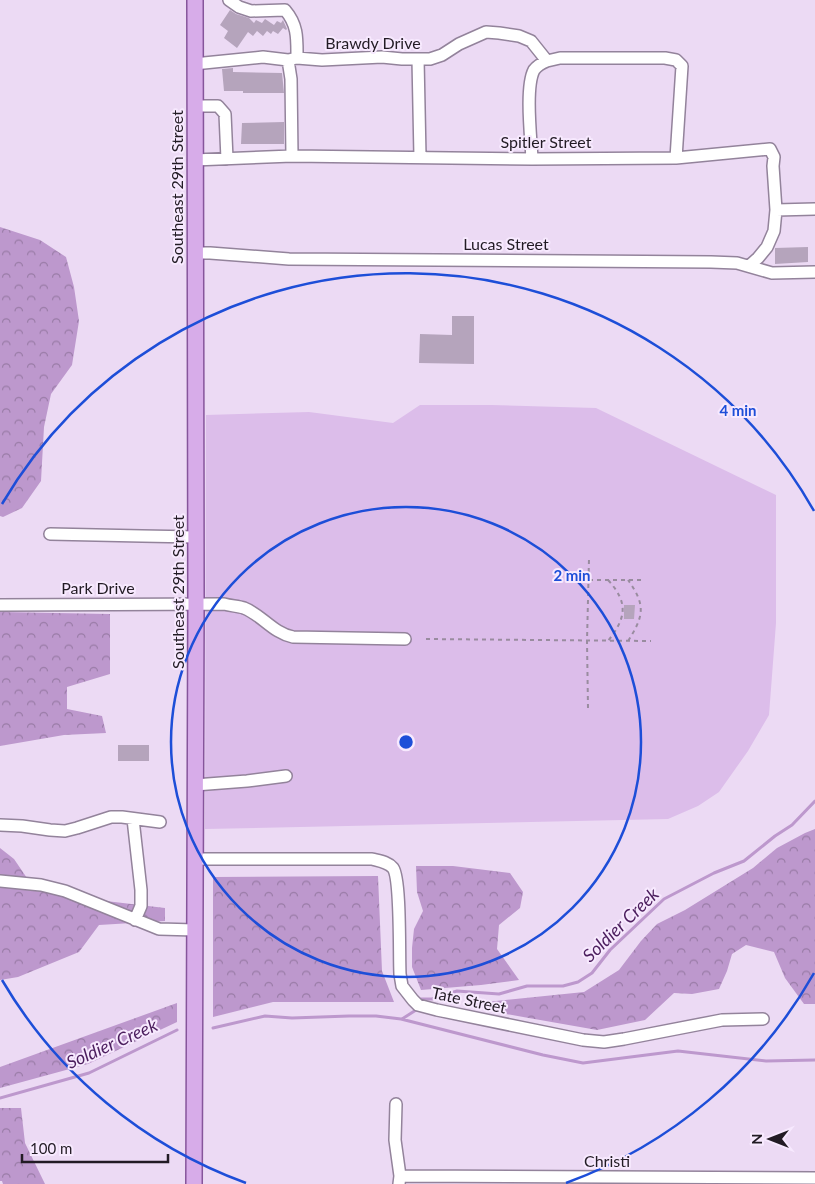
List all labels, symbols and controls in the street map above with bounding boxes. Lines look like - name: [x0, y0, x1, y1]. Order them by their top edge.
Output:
- street label: Brawdy Drive: [325, 33, 421, 52]
- street label: Southeast 29th Street: [167, 110, 186, 264]
- street label: Spitler Street: [501, 132, 592, 151]
- street label: Lucas Street: [463, 234, 549, 253]
- text: 4 min: [719, 401, 757, 419]
- street label: Southeast 29th Street: [168, 515, 187, 669]
- text: 2 min: [553, 566, 591, 584]
- street label: Park Drive: [61, 578, 135, 597]
- centre of rings: [397, 733, 415, 751]
- water label: Soldier Creek: [578, 882, 663, 966]
- street label: Tate Street: [430, 982, 508, 1017]
- water label: Soldier Creek: [63, 1013, 161, 1073]
- north arrow: [745, 1114, 795, 1164]
- scale bar: [22, 1132, 169, 1164]
- text: N: [748, 1134, 765, 1144]
- text: 100 m: [30, 1139, 72, 1157]
- street label: Christi: [584, 1151, 630, 1170]

